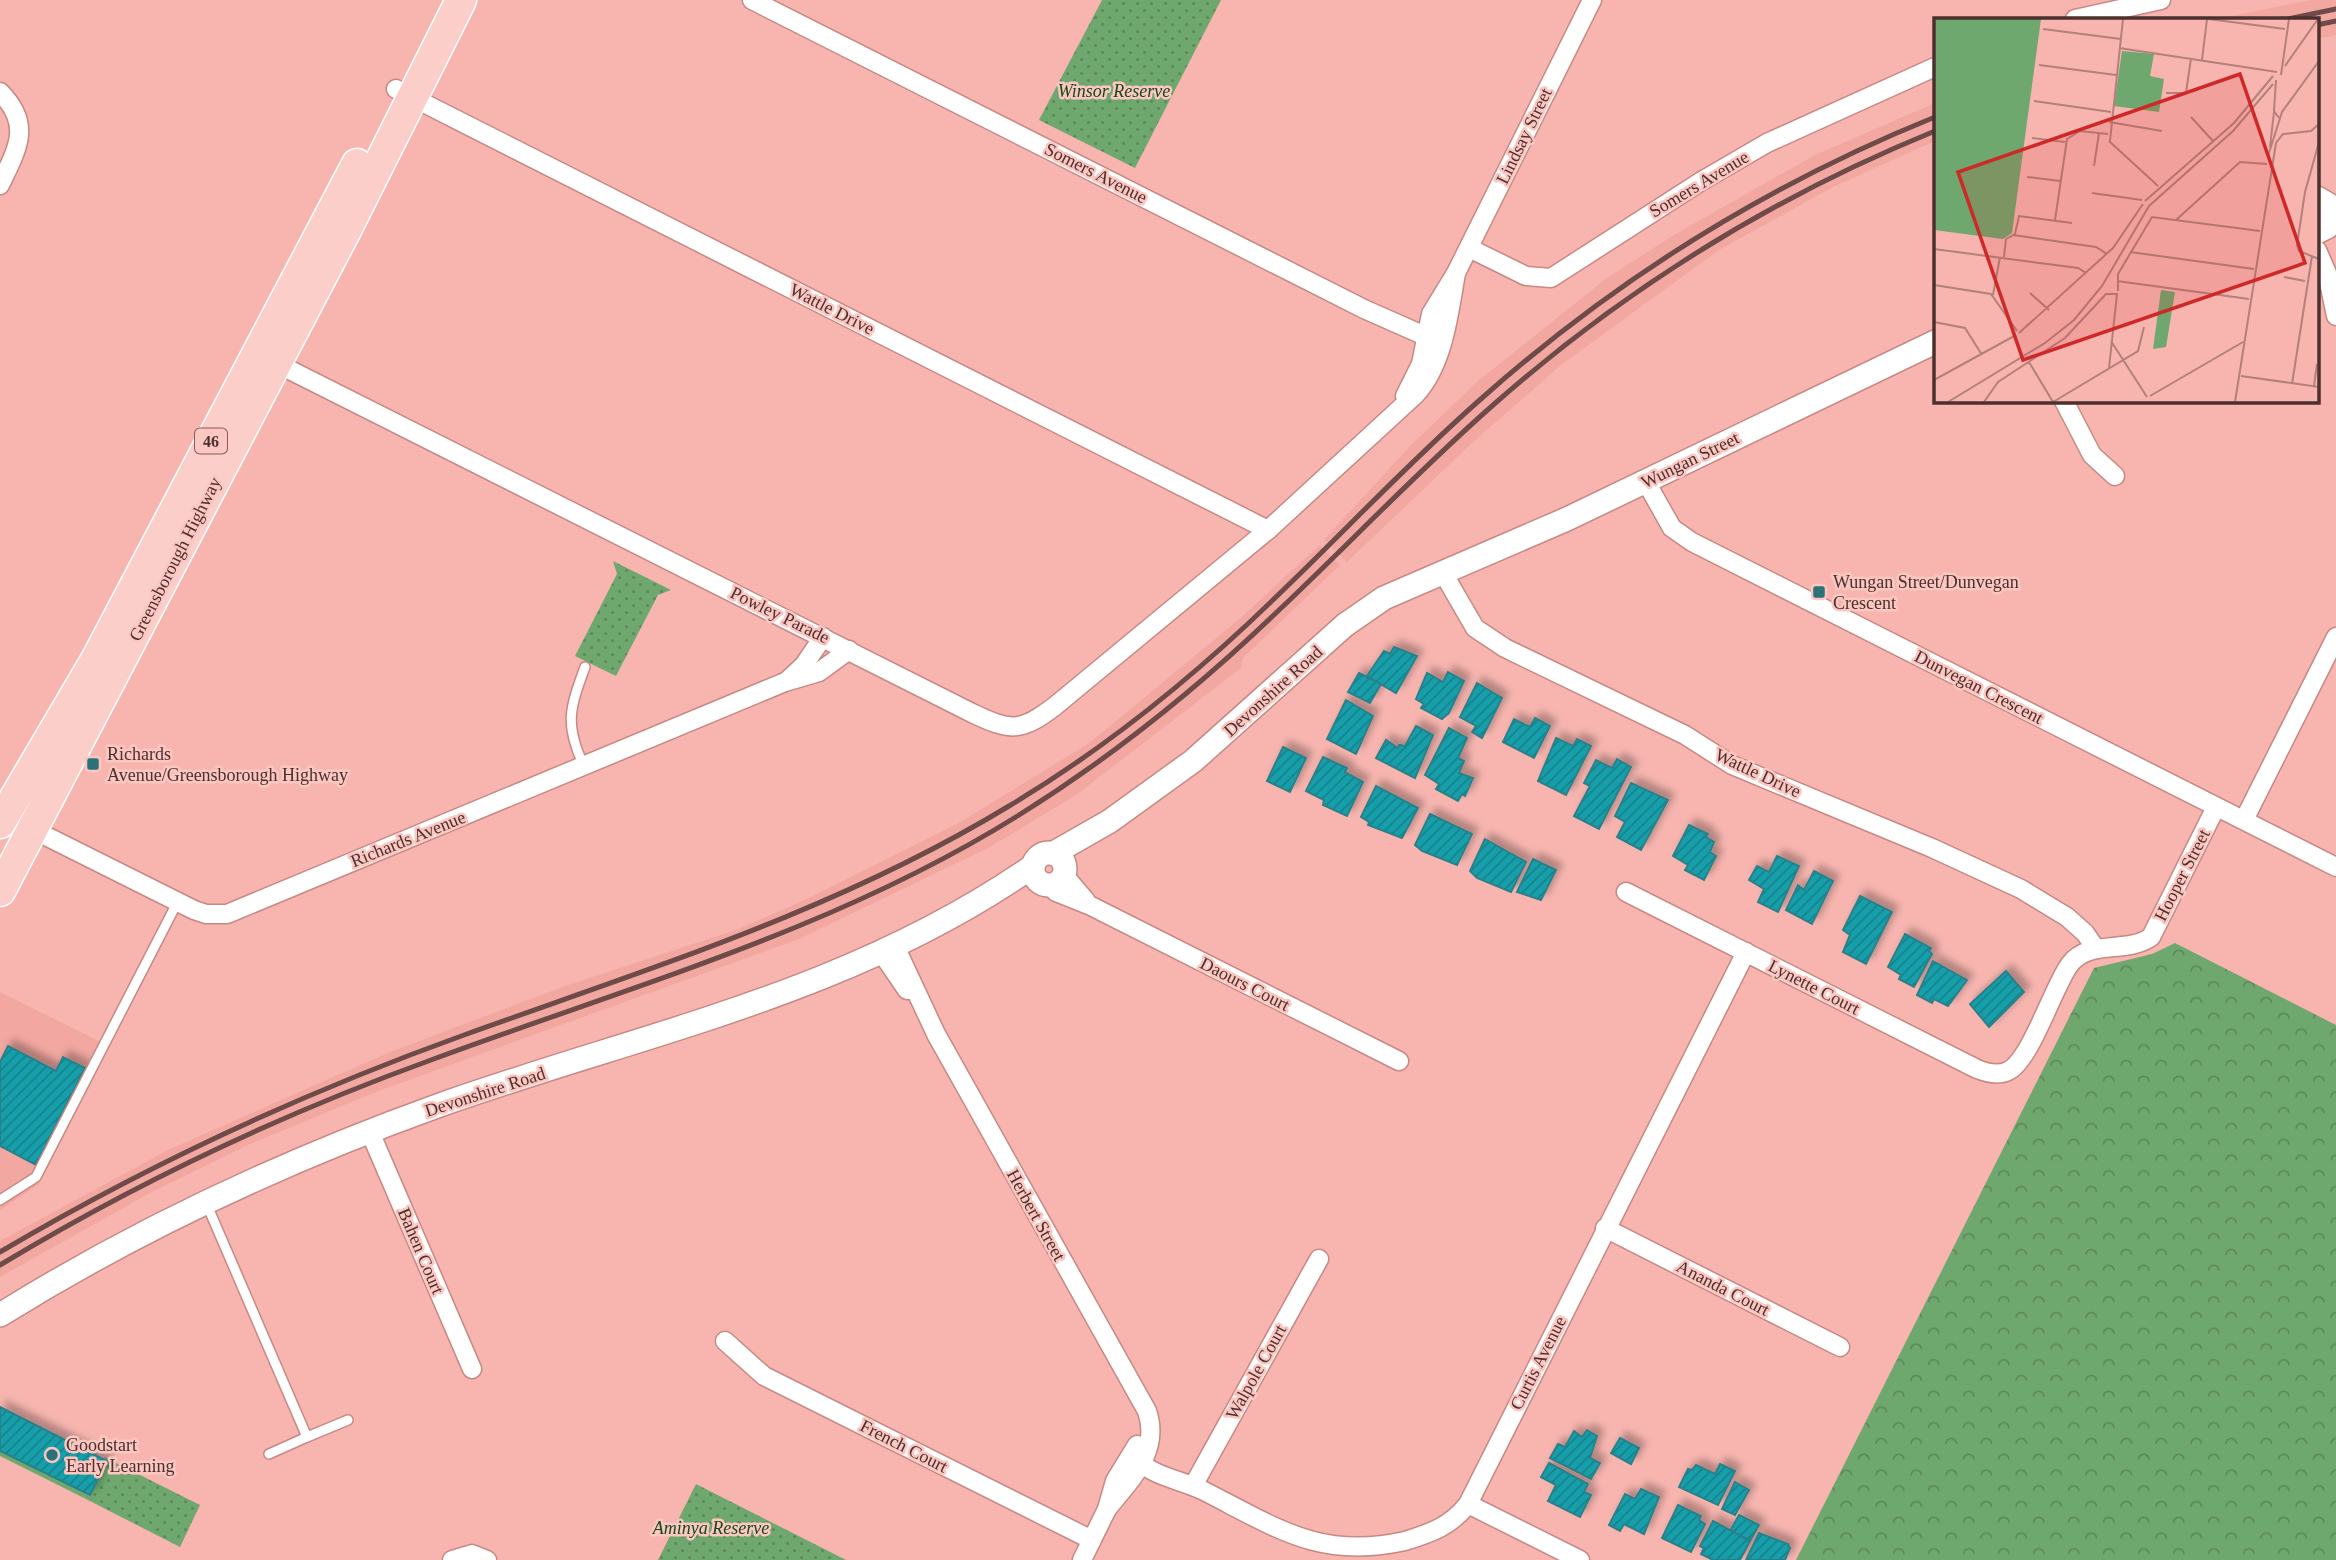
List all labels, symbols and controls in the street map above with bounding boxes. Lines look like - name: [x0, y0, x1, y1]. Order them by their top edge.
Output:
- inset map: [1934, 18, 2318, 402]
- park label: Winsor Reserve: [1058, 81, 1170, 101]
- street label: Lindsay Street: [1492, 85, 1556, 187]
- street label: Somers Avenue: [1041, 139, 1151, 207]
- street label: Somers Avenue: [1646, 147, 1752, 221]
- street label: Wattle Drive: [786, 279, 878, 339]
- road number: 46: [195, 428, 227, 454]
- street label: Wungan Street: [1638, 428, 1742, 492]
- street label: Greensborough Highway: [125, 474, 225, 644]
- place label: Wungan Street/Dunvegan Crescent: [1833, 572, 2019, 613]
- street label: Powley Parade: [727, 582, 833, 648]
- marker: Wungan Street/Dunvegan Crescent: [1811, 584, 1827, 600]
- street label: Devonshire Road: [1220, 642, 1326, 740]
- street label: Dunvegan Crescent: [1911, 646, 2047, 728]
- place label: Richards Avenue/Greensborough Highway: [107, 744, 348, 785]
- street label: Wattle Drive: [1712, 744, 1804, 802]
- marker: Richards Avenue/Greensborough Highway: [85, 756, 101, 772]
- street label: Richards Avenue: [348, 807, 468, 871]
- street label: Hooper Street: [2150, 826, 2214, 924]
- street label: Daours Court: [1197, 953, 1293, 1015]
- street label: Lynette Court: [1765, 956, 1863, 1018]
- street label: Devonshire Road: [422, 1063, 548, 1121]
- street label: Herbert Street: [1003, 1166, 1069, 1264]
- street label: Bahen Court: [394, 1205, 448, 1297]
- street label: Ananda Court: [1673, 1256, 1773, 1320]
- street label: Curtis Avenue: [1506, 1313, 1570, 1413]
- street label: Walpole Court: [1222, 1321, 1290, 1423]
- street label: French Court: [857, 1415, 951, 1477]
- place label: Goodstart Early Learning: [66, 1435, 174, 1476]
- marker: Goodstart Early Learning: [44, 1447, 60, 1463]
- park label: Aminya Reserve: [652, 1518, 769, 1538]

